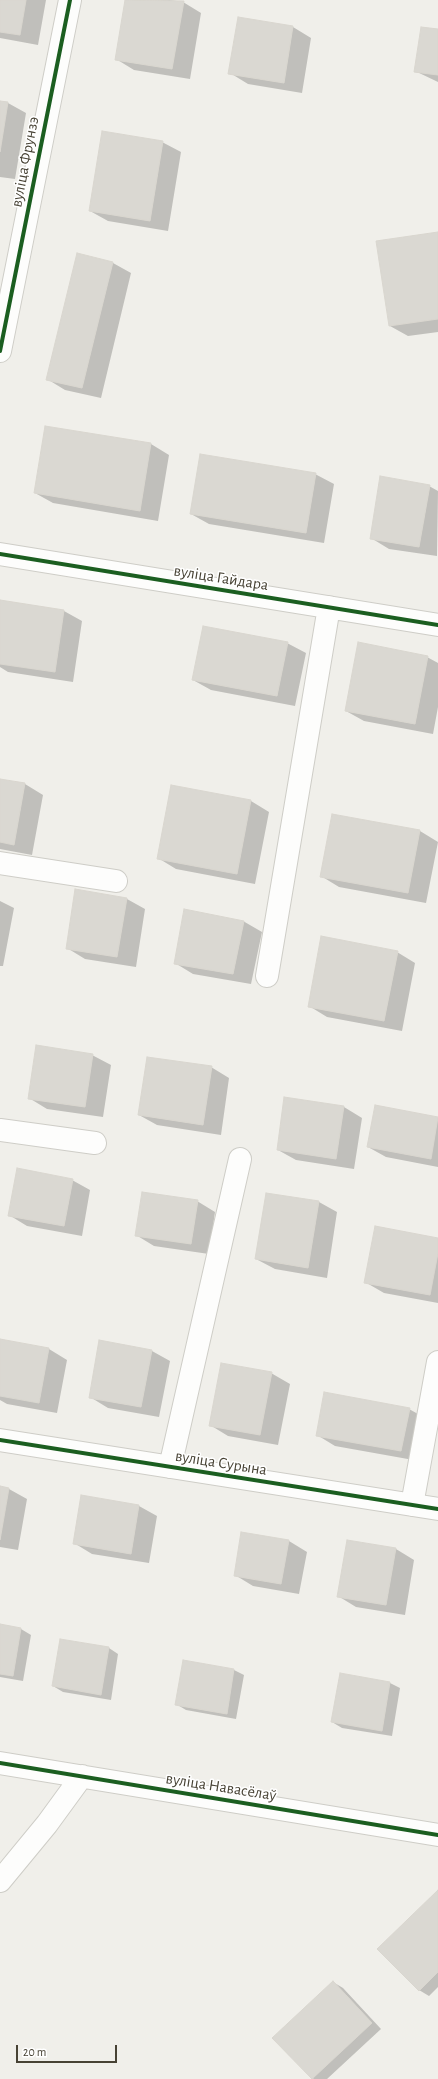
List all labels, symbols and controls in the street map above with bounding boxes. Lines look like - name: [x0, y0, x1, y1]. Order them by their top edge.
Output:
- street label: вуліца Фрунзэ: [7, 115, 43, 209]
- street label: вуліца Гайдара: [172, 561, 270, 595]
- street label: вуліца Сурына: [174, 1446, 268, 1480]
- street label: вуліца Навасёлаў: [164, 1769, 278, 1805]
- scale bar: [18, 2037, 119, 2063]
- text: 20 m: [23, 2046, 46, 2058]

